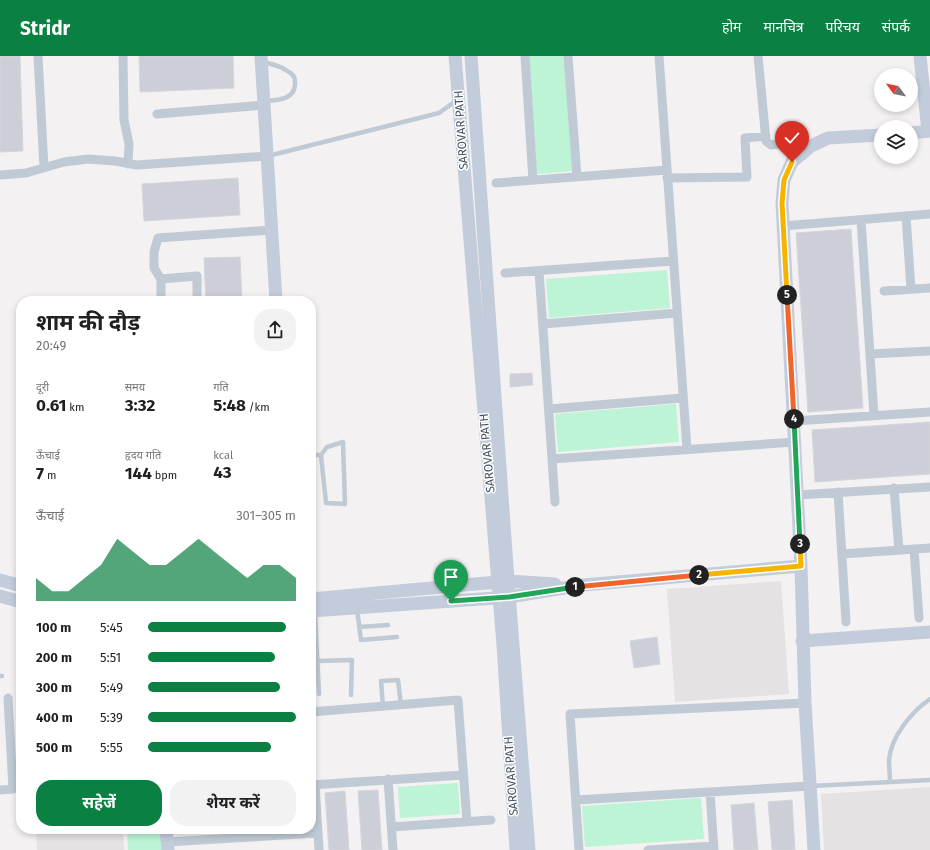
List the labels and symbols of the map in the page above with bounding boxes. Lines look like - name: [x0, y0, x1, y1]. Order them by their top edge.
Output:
- north arrow: [874, 68, 918, 112]
- street label: SAROVAR PATH: [451, 90, 471, 170]
- pin: [775, 121, 809, 162]
- pin: 5: [777, 285, 797, 305]
- pin: 4: [784, 409, 804, 429]
- street label: SAROVAR PATH: [477, 413, 497, 493]
- pin: 3: [790, 534, 810, 554]
- pin: [434, 560, 468, 601]
- pin: 2: [689, 565, 709, 585]
- pin: 1: [565, 577, 585, 597]
- street label: SAROVAR PATH: [501, 736, 521, 816]

